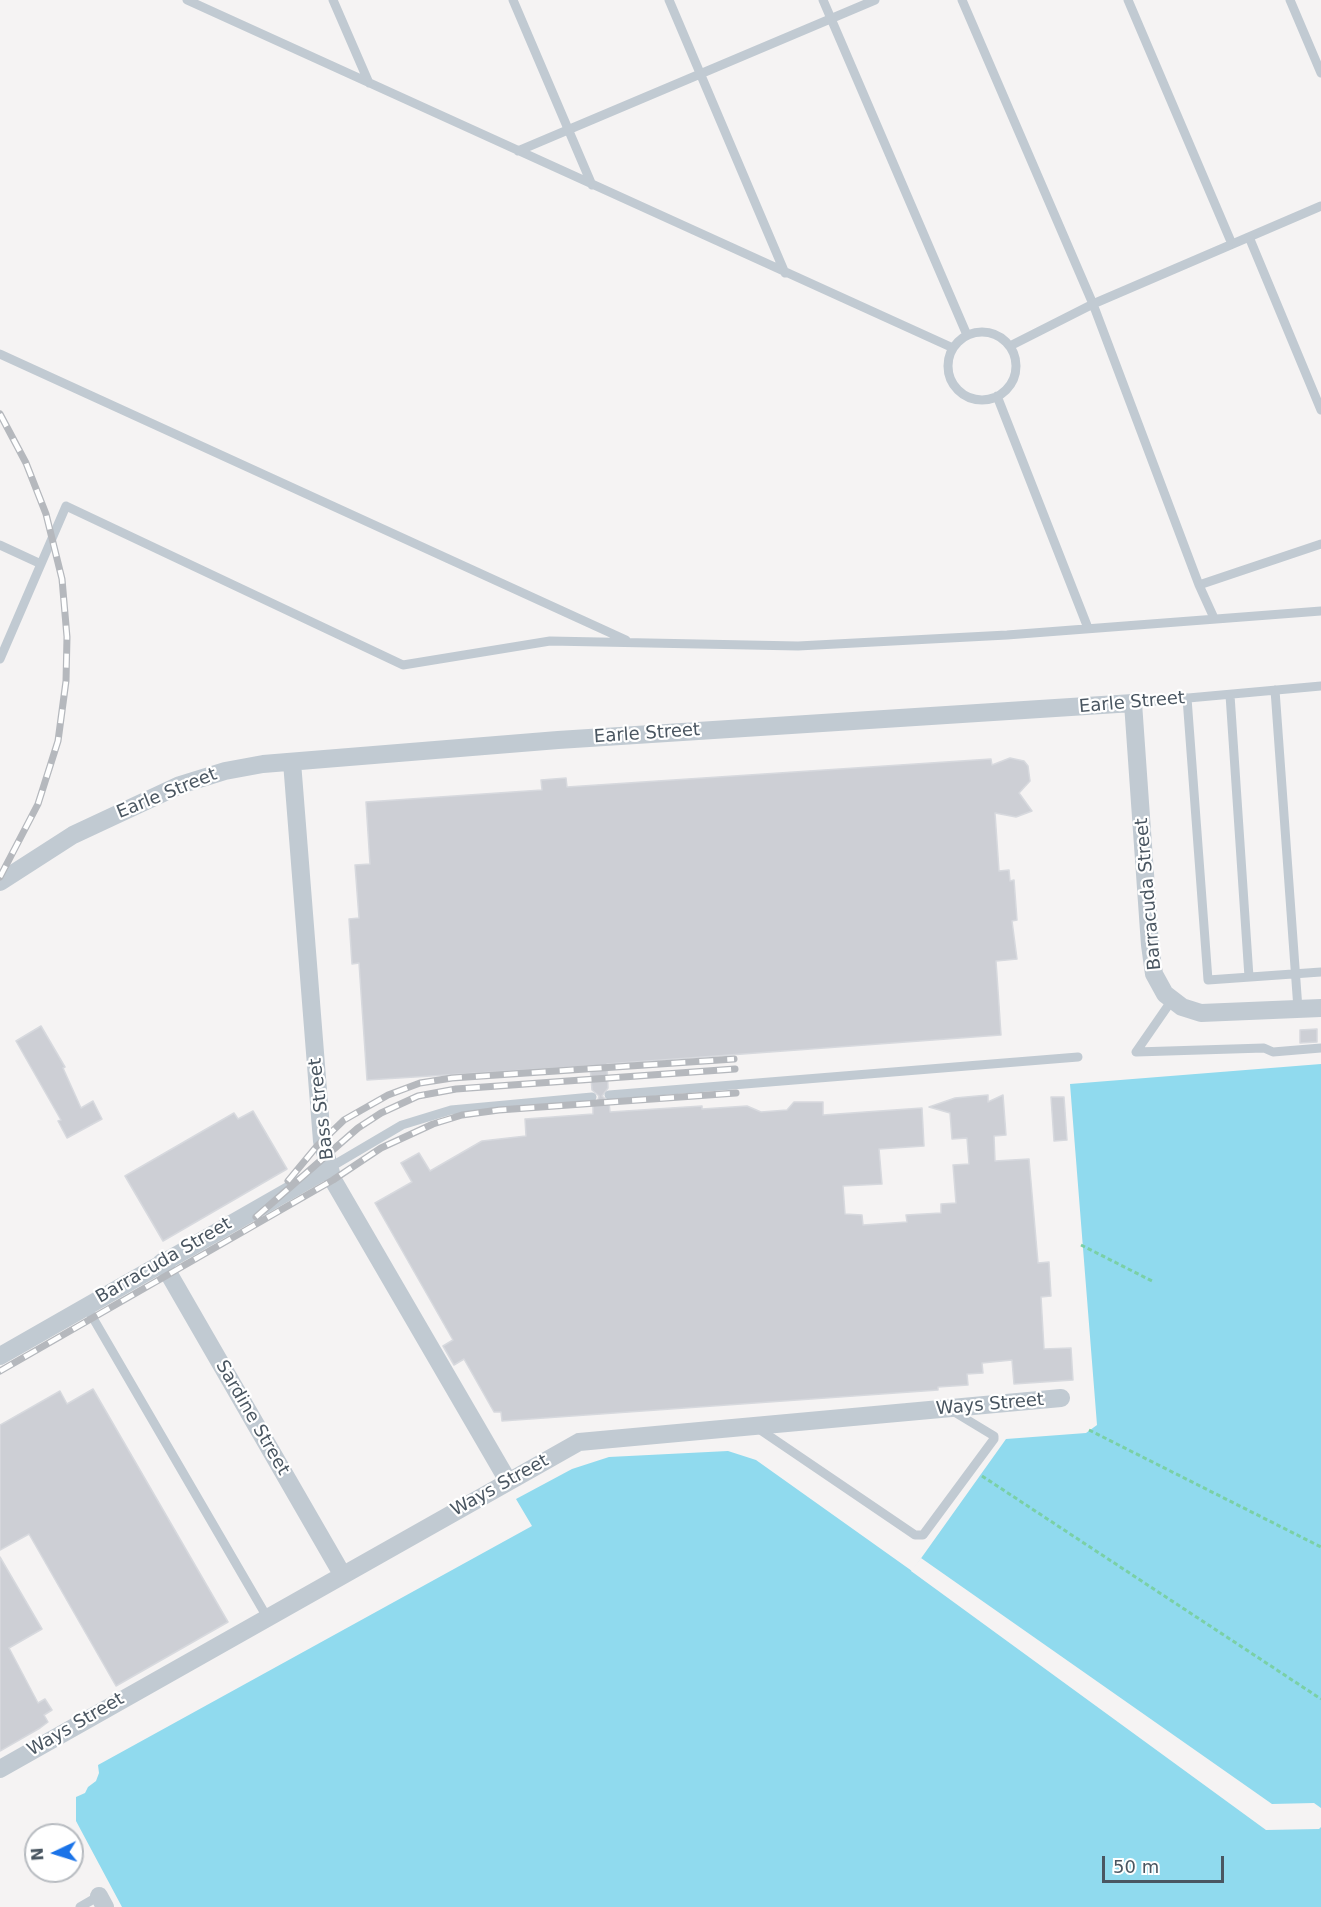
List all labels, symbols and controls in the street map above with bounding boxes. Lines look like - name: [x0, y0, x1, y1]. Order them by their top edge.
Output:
- street label: Earle Street: [1078, 688, 1186, 718]
- street label: Earle Street: [593, 720, 701, 748]
- street label: Earle Street: [114, 764, 220, 824]
- street label: Barracuda Street: [1132, 817, 1166, 971]
- street label: Bass Street: [305, 1057, 339, 1161]
- street label: Barracuda Street: [92, 1213, 236, 1309]
- street label: Sardine Street: [210, 1357, 294, 1479]
- street label: Ways Street: [935, 1390, 1045, 1420]
- street label: Ways Street: [447, 1450, 553, 1522]
- street label: Ways Street: [24, 1689, 128, 1761]
- north arrow: [24, 1823, 84, 1883]
- scale bar: [1105, 1844, 1226, 1882]
- text: N: [28, 1847, 47, 1862]
- text: 50 m: [1113, 1856, 1159, 1877]

